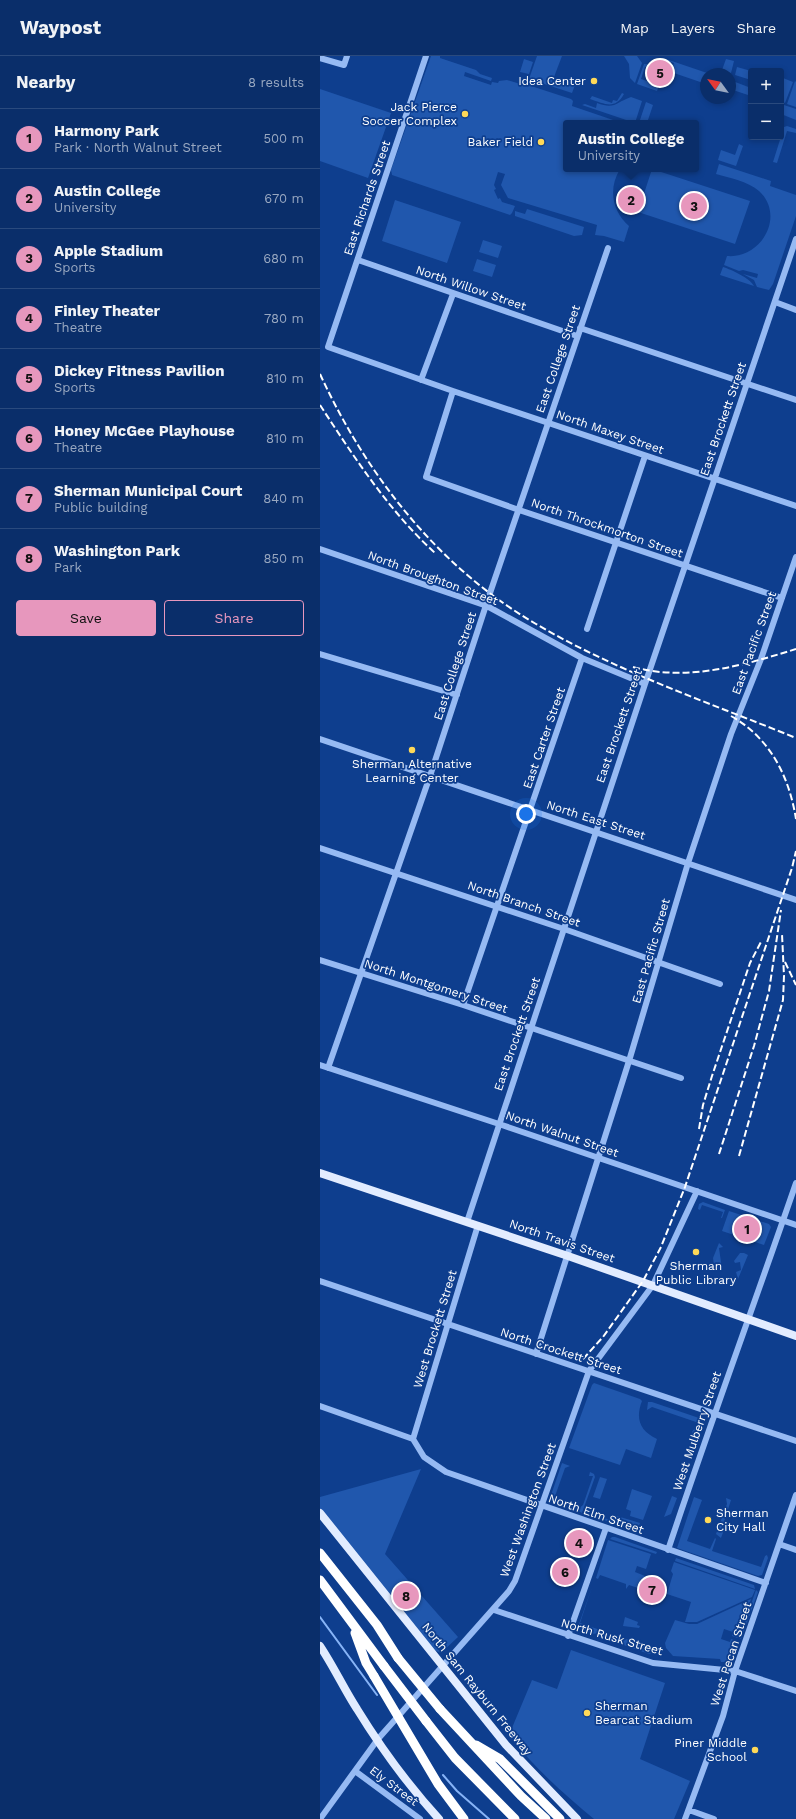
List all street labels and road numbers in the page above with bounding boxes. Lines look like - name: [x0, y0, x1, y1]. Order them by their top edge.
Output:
- street label: East Richards Street: [341, 139, 393, 257]
- street label: North Willow Street: [414, 263, 528, 313]
- street label: East College Street: [533, 303, 583, 415]
- street label: East Brockett Street: [697, 360, 749, 478]
- street label: North Maxey Street: [554, 407, 666, 457]
- street label: North Throckmorton Street: [529, 495, 685, 561]
- street label: North Broughton Street: [366, 548, 500, 608]
- street label: East Pacific Street: [729, 590, 779, 696]
- street label: East College Street: [431, 610, 479, 722]
- street label: East Brockett Street: [593, 667, 645, 785]
- street label: East Carter Street: [520, 685, 568, 791]
- street label: North East Street: [545, 797, 647, 843]
- street label: North Branch Street: [466, 878, 582, 930]
- street label: East Pacific Street: [629, 897, 673, 1005]
- street label: North Montgomery Street: [363, 956, 509, 1016]
- street label: East Brockett Street: [491, 975, 543, 1093]
- street label: North Walnut Street: [504, 1108, 620, 1160]
- street label: North Travis Street: [508, 1216, 616, 1266]
- street label: West Brockett Street: [410, 1268, 460, 1390]
- street label: North Crockett Street: [499, 1325, 623, 1377]
- street label: West Mulberry Street: [670, 1370, 724, 1492]
- street label: West Washington Street: [497, 1441, 559, 1579]
- street label: North Elm Street: [546, 1491, 646, 1537]
- street label: West Pecan Street: [708, 1600, 754, 1708]
- street label: North Rusk Street: [559, 1616, 665, 1658]
- street label: North Sam Rayburn Freeway: [419, 1620, 535, 1759]
- street label: Ely Street: [367, 1763, 421, 1809]

